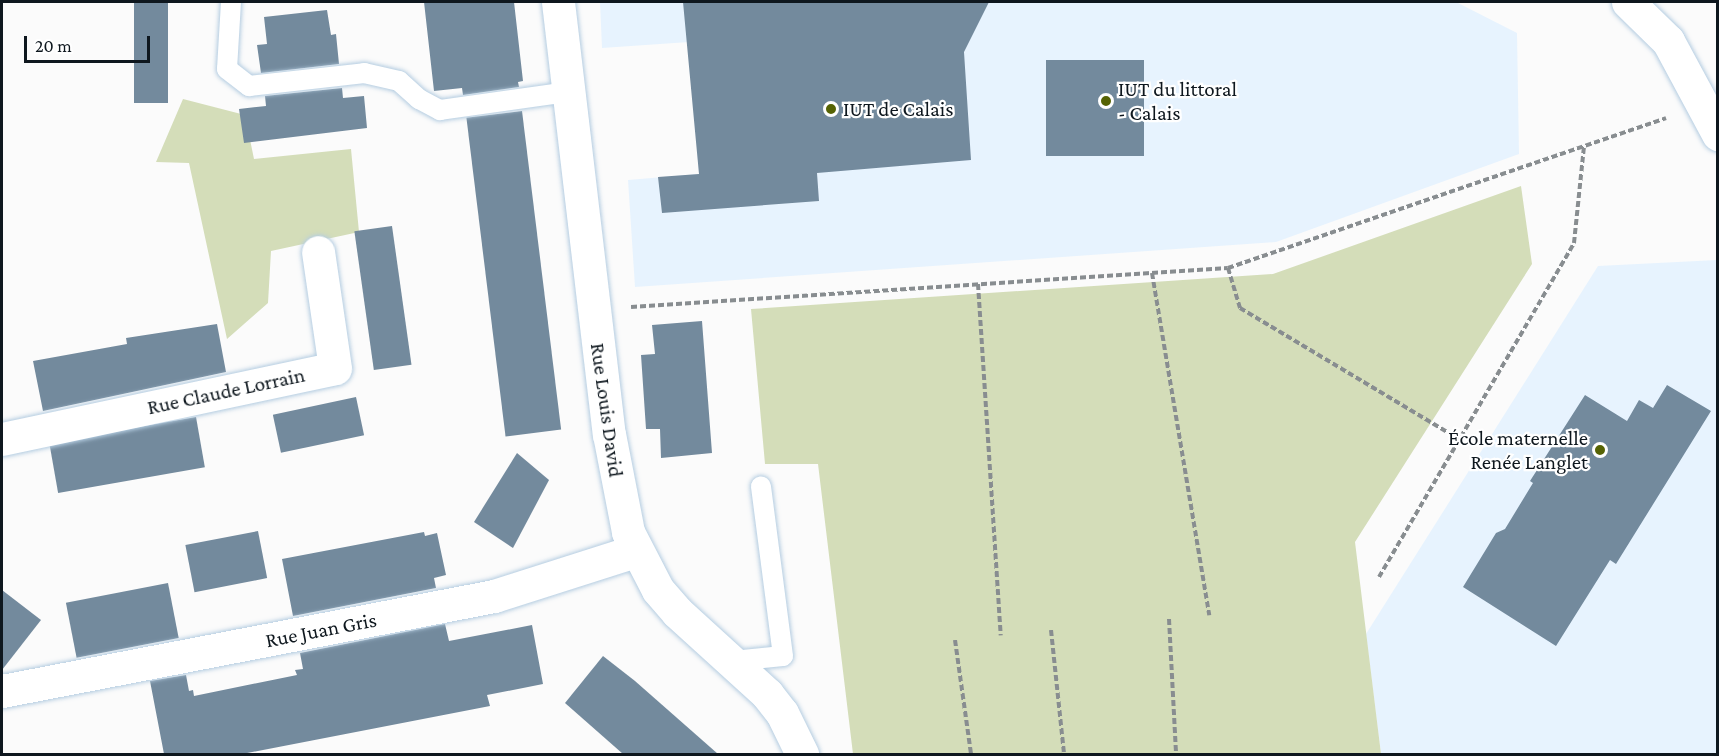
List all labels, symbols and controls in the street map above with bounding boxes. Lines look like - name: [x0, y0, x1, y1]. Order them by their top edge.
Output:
- scale bar: [27, 24, 153, 62]
- text: 20 m: [35, 36, 72, 56]
- place label: IUT du littoral - Calais: [1118, 76, 1237, 126]
- marker: IUT du littoral - Calais: [1099, 94, 1113, 108]
- place label: IUT de Calais: [843, 96, 954, 122]
- marker: IUT de Calais: [824, 102, 838, 116]
- street label: Rue Louis David: [585, 341, 629, 479]
- street label: Rue Claude Lorrain: [145, 362, 307, 420]
- place label: École maternelle Renée Langlet: [1448, 425, 1588, 475]
- marker: École maternelle Renée Langlet: [1593, 443, 1607, 457]
- street label: Rue Juan Gris: [263, 607, 379, 653]

